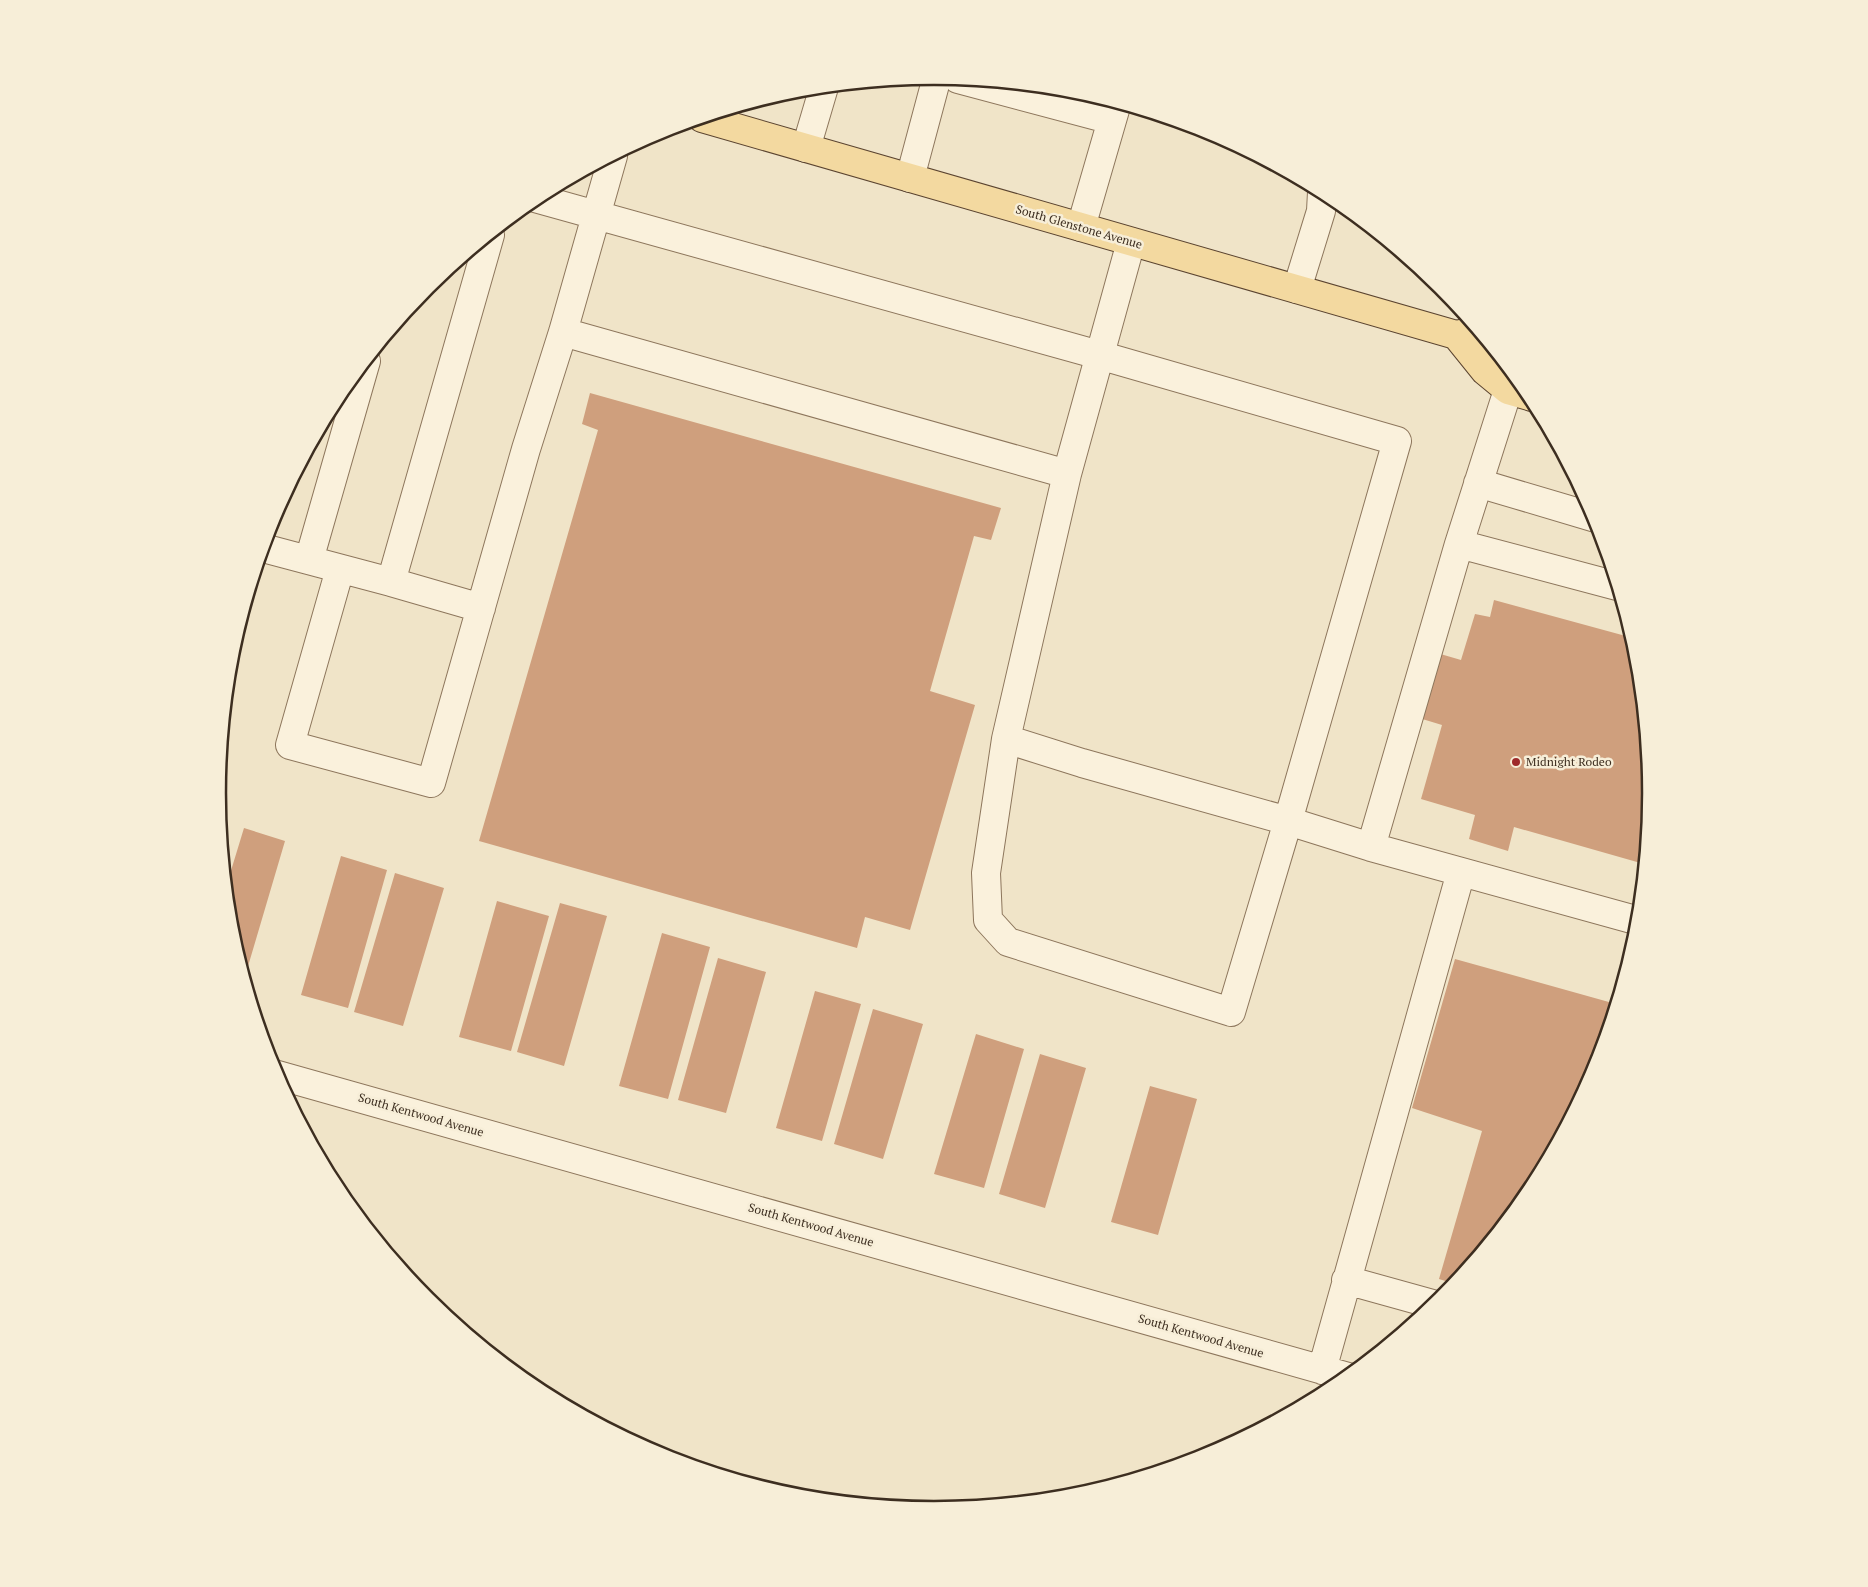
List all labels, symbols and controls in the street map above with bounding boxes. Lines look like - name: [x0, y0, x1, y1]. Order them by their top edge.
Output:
- street label: South Glenstone Avenue: [1014, 201, 1144, 252]
- place label: Midnight Rodeo: [1526, 754, 1612, 769]
- marker: Midnight Rodeo: [1510, 756, 1522, 768]
- street label: South Kentwood Avenue: [357, 1089, 486, 1140]
- street label: South Kentwood Avenue: [747, 1199, 876, 1250]
- street label: South Kentwood Avenue: [1137, 1310, 1266, 1361]

